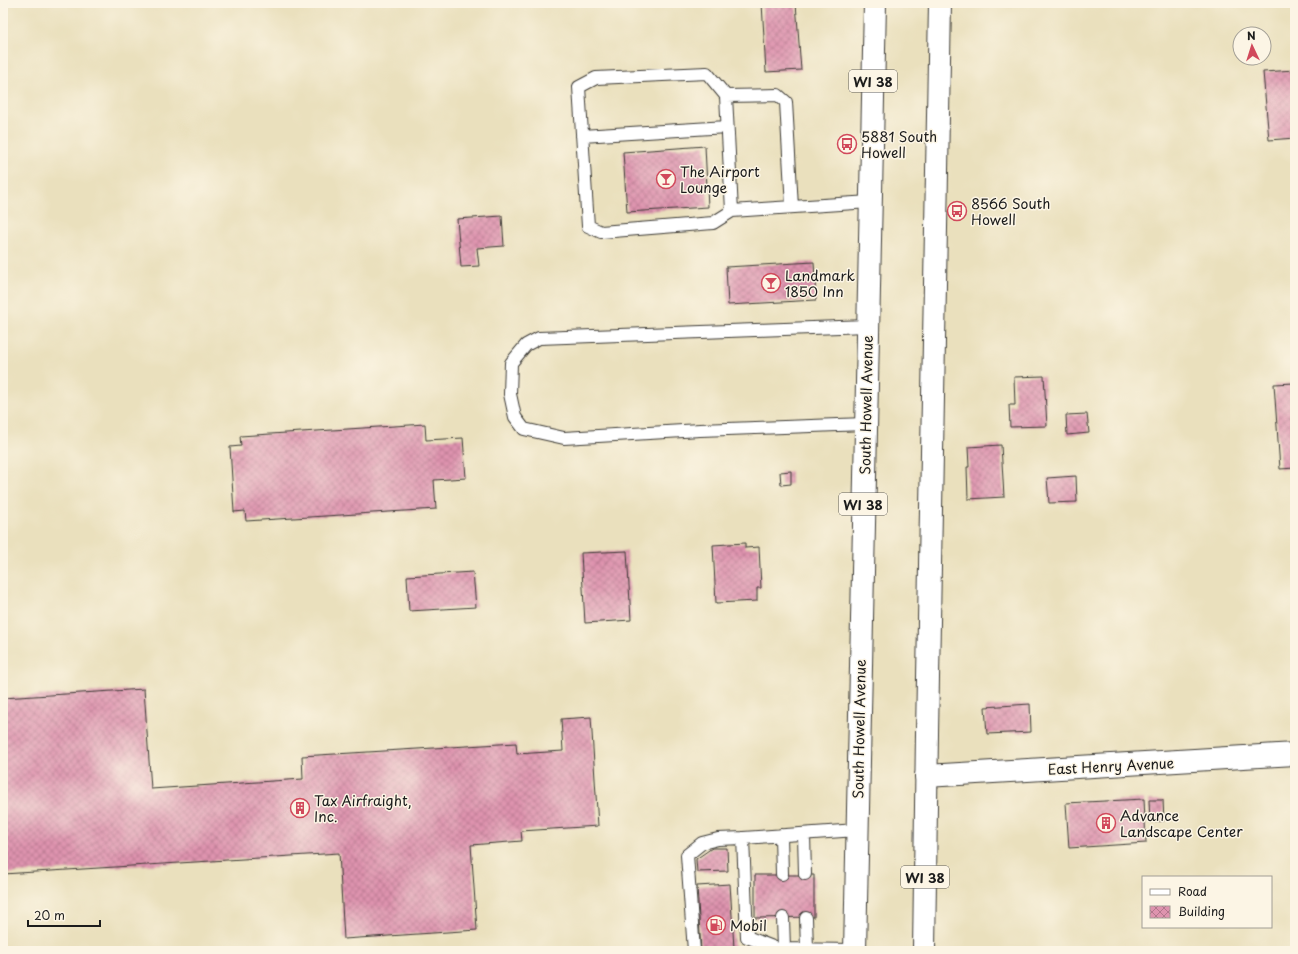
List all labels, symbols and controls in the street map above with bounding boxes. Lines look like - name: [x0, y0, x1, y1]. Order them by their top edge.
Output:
- north arrow: [1232, 26, 1272, 66]
- text: N: [1246, 27, 1256, 44]
- road number: WI 38: [849, 70, 897, 92]
- place label: 5881 South Howell: [861, 126, 937, 163]
- bus stop icon: 5881 South Howell: [836, 133, 858, 155]
- place label: The Airport Lounge: [680, 161, 760, 198]
- bar icon: The Airport Lounge: [655, 168, 677, 190]
- place label: 8566 South Howell: [971, 193, 1050, 230]
- bus stop icon: 8566 South Howell: [946, 200, 968, 222]
- place label: Landmark 1850 Inn: [785, 265, 855, 302]
- bar icon: Landmark 1850 Inn: [760, 272, 782, 294]
- street label: South Howell Avenue: [854, 335, 878, 475]
- road number: WI 38: [839, 493, 887, 515]
- street label: South Howell Avenue: [847, 659, 871, 799]
- street label: East Henry Avenue: [1047, 752, 1175, 780]
- place label: Tax Airfraight, Inc.: [314, 790, 412, 827]
- building icon: Tax Airfraight, Inc.: [289, 797, 311, 819]
- place label: Advance Landscape Center: [1120, 805, 1243, 842]
- building icon: Advance Landscape Center: [1095, 812, 1117, 834]
- road number: WI 38: [901, 866, 949, 888]
- legend: [1142, 876, 1272, 928]
- text: Road: [1178, 882, 1207, 900]
- scale bar: [28, 902, 100, 928]
- text: Building: [1178, 902, 1225, 920]
- text: 20 m: [34, 906, 65, 924]
- fuel station icon: Mobil: [705, 914, 727, 936]
- place label: Mobil: [730, 915, 767, 936]

